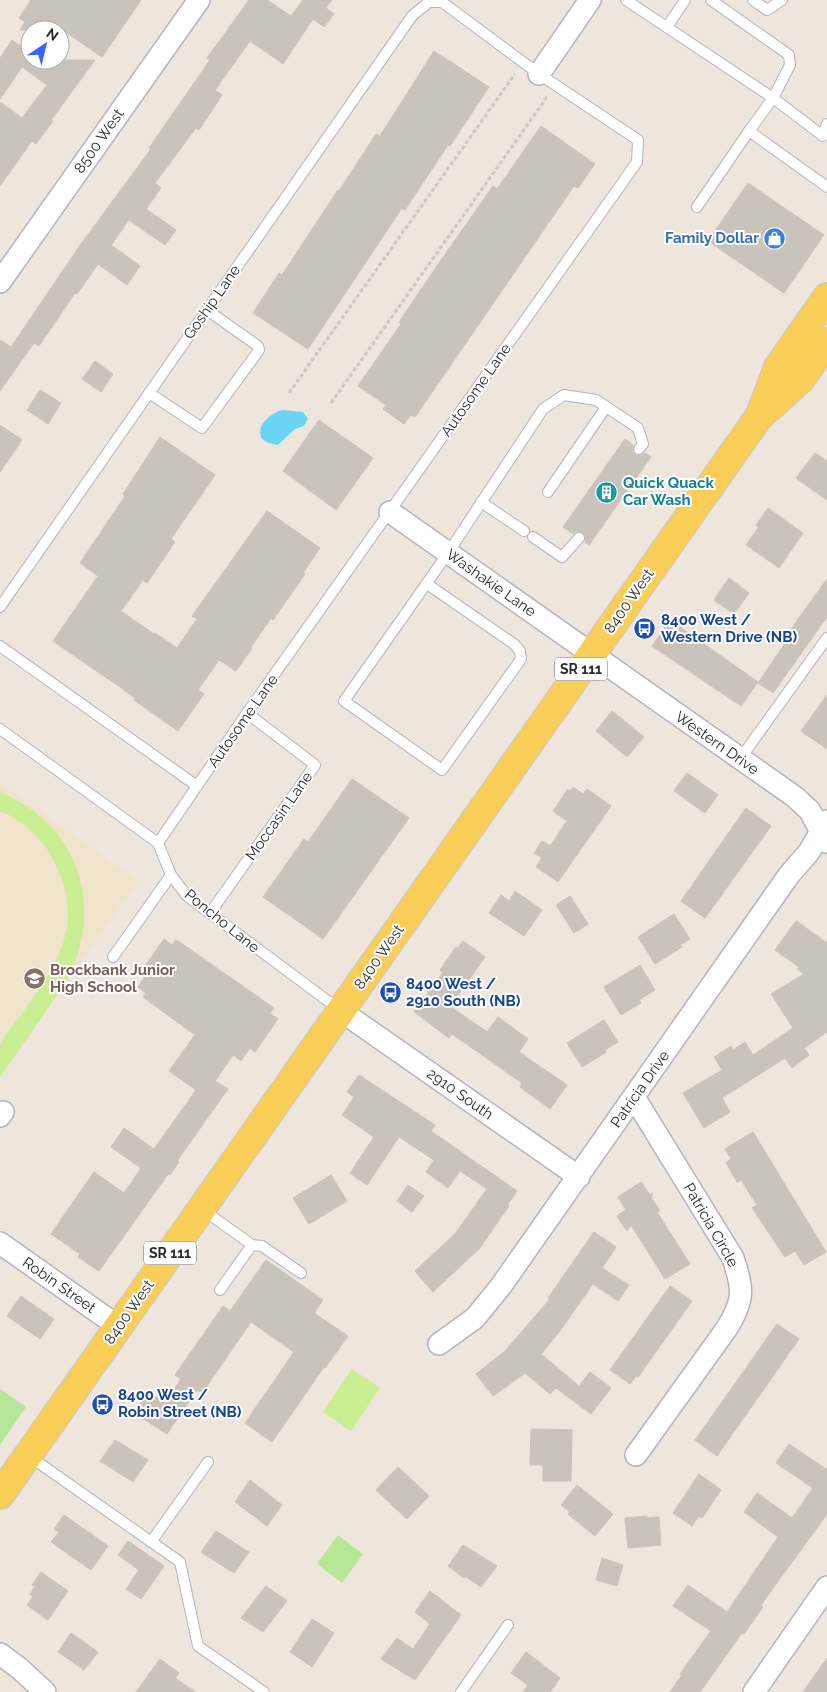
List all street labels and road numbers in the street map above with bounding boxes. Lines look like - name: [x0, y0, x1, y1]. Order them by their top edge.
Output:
- street label: 8500 West: [70, 105, 128, 177]
- street label: Goship Lane: [180, 261, 244, 343]
- street label: Autosome Lane: [437, 340, 515, 440]
- street label: Washakie Lane: [443, 545, 540, 621]
- street label: 8400 West: [600, 565, 658, 637]
- road number: SR 111: [555, 658, 607, 681]
- street label: Autosome Lane: [204, 671, 282, 771]
- street label: Western Drive: [672, 708, 762, 779]
- street label: Moccasin Lane: [242, 768, 316, 864]
- street label: Poncho Lane: [181, 885, 263, 957]
- street label: 8400 West: [350, 921, 408, 993]
- street label: Patricia Drive: [607, 1047, 673, 1131]
- street label: 2910 South: [423, 1065, 497, 1123]
- street label: Patricia Circle: [680, 1180, 742, 1270]
- road number: SR 111: [144, 1242, 196, 1264]
- street label: Robin Street: [19, 1253, 99, 1317]
- street label: 8400 West: [100, 1276, 158, 1348]

